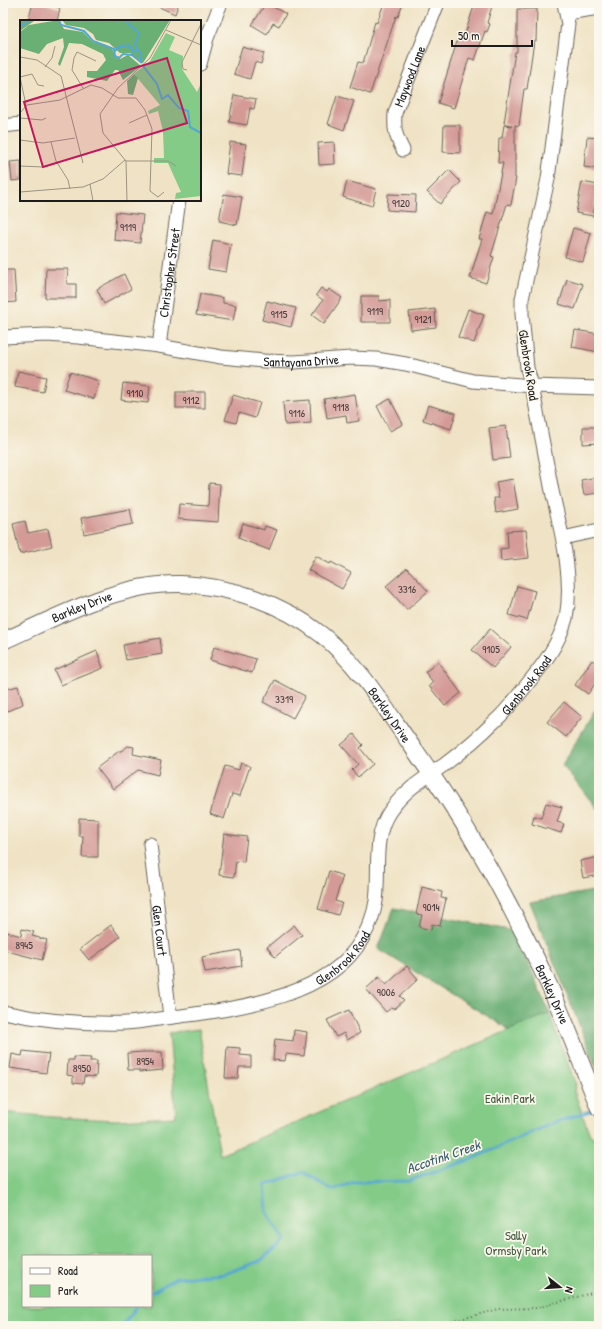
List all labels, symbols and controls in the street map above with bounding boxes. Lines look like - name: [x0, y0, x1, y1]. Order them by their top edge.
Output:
- inset map: [20, 20, 201, 201]
- scale bar: [452, 22, 532, 48]
- text: 50 m: [458, 27, 479, 44]
- street label: Maywood Lane: [389, 43, 429, 109]
- house number: 9120: [392, 196, 410, 210]
- house number: 9119: [120, 220, 136, 234]
- street label: Christopher Street: [154, 226, 184, 318]
- house number: 9119: [367, 304, 383, 318]
- house number: 9115: [271, 307, 288, 321]
- house number: 9121: [414, 312, 432, 326]
- street label: Glenbrook Road: [515, 328, 543, 402]
- street label: Santayana Drive: [263, 350, 340, 371]
- house number: 9110: [127, 386, 144, 400]
- house number: 9112: [182, 393, 200, 407]
- house number: 9118: [333, 400, 350, 414]
- house number: 9116: [289, 406, 306, 420]
- house number: 3316: [398, 582, 417, 596]
- street label: Barkley Drive: [48, 586, 114, 627]
- house number: 9105: [482, 642, 500, 656]
- street label: Glenbrook Road: [497, 652, 555, 719]
- street label: Barkley Drive: [364, 683, 416, 746]
- house number: 3319: [275, 692, 293, 706]
- house number: 9014: [422, 900, 440, 914]
- street label: Glen Court: [148, 904, 172, 957]
- street label: Glenbrook Road: [312, 928, 374, 989]
- house number: 8945: [15, 938, 33, 952]
- street label: Barkley Drive: [531, 961, 574, 1027]
- house number: 9006: [377, 985, 396, 999]
- house number: 8954: [136, 1054, 154, 1068]
- house number: 8950: [73, 1061, 91, 1075]
- park label: Eakin Park: [485, 1089, 535, 1107]
- water label: Accotink Creek: [404, 1134, 483, 1177]
- park label: Sally Ormsby Park: [485, 1226, 547, 1259]
- legend: [22, 1255, 152, 1307]
- text: Road: [58, 1262, 78, 1279]
- north arrow: [540, 1267, 580, 1307]
- text: Park: [58, 1282, 78, 1299]
- text: N: [562, 1285, 577, 1295]

